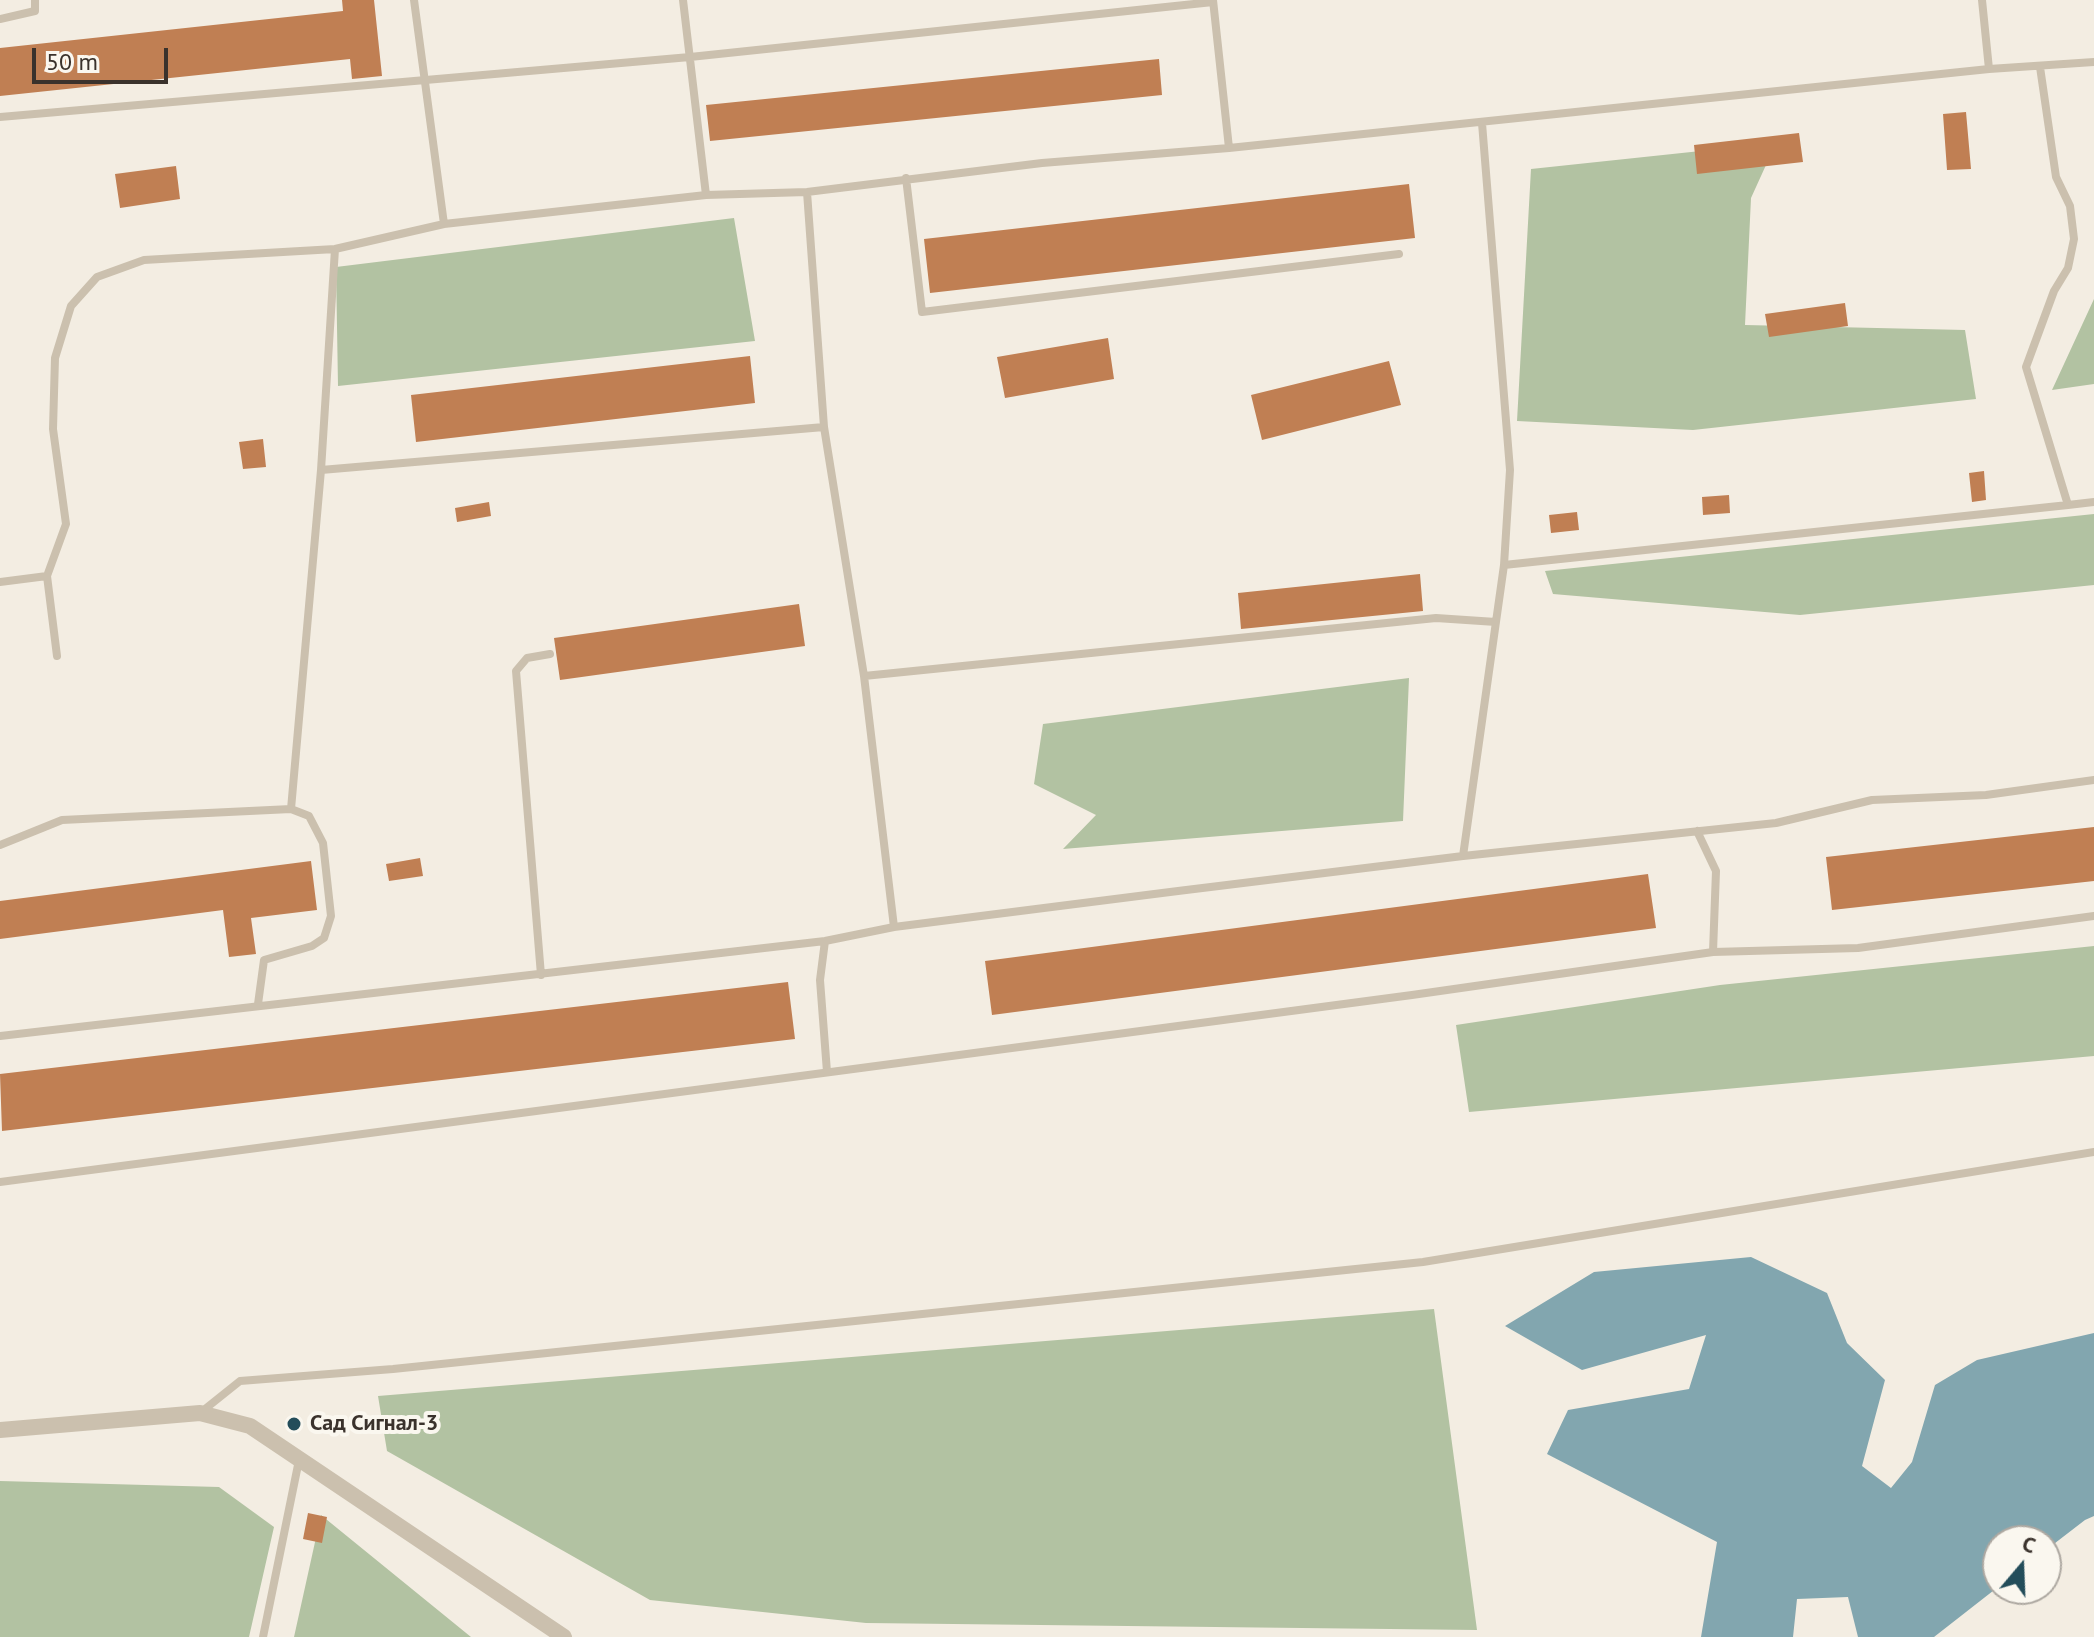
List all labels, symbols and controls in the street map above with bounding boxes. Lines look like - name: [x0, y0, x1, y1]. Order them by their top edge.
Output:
- scale bar: [36, 32, 172, 82]
- text: 50 m: [46, 46, 98, 77]
- place label: Сад Сигнал-3: [310, 1411, 438, 1437]
- marker: Сад Сигнал-3: [285, 1415, 303, 1433]
- north arrow: [1982, 1525, 2062, 1605]
- text: С: [2019, 1529, 2040, 1559]

